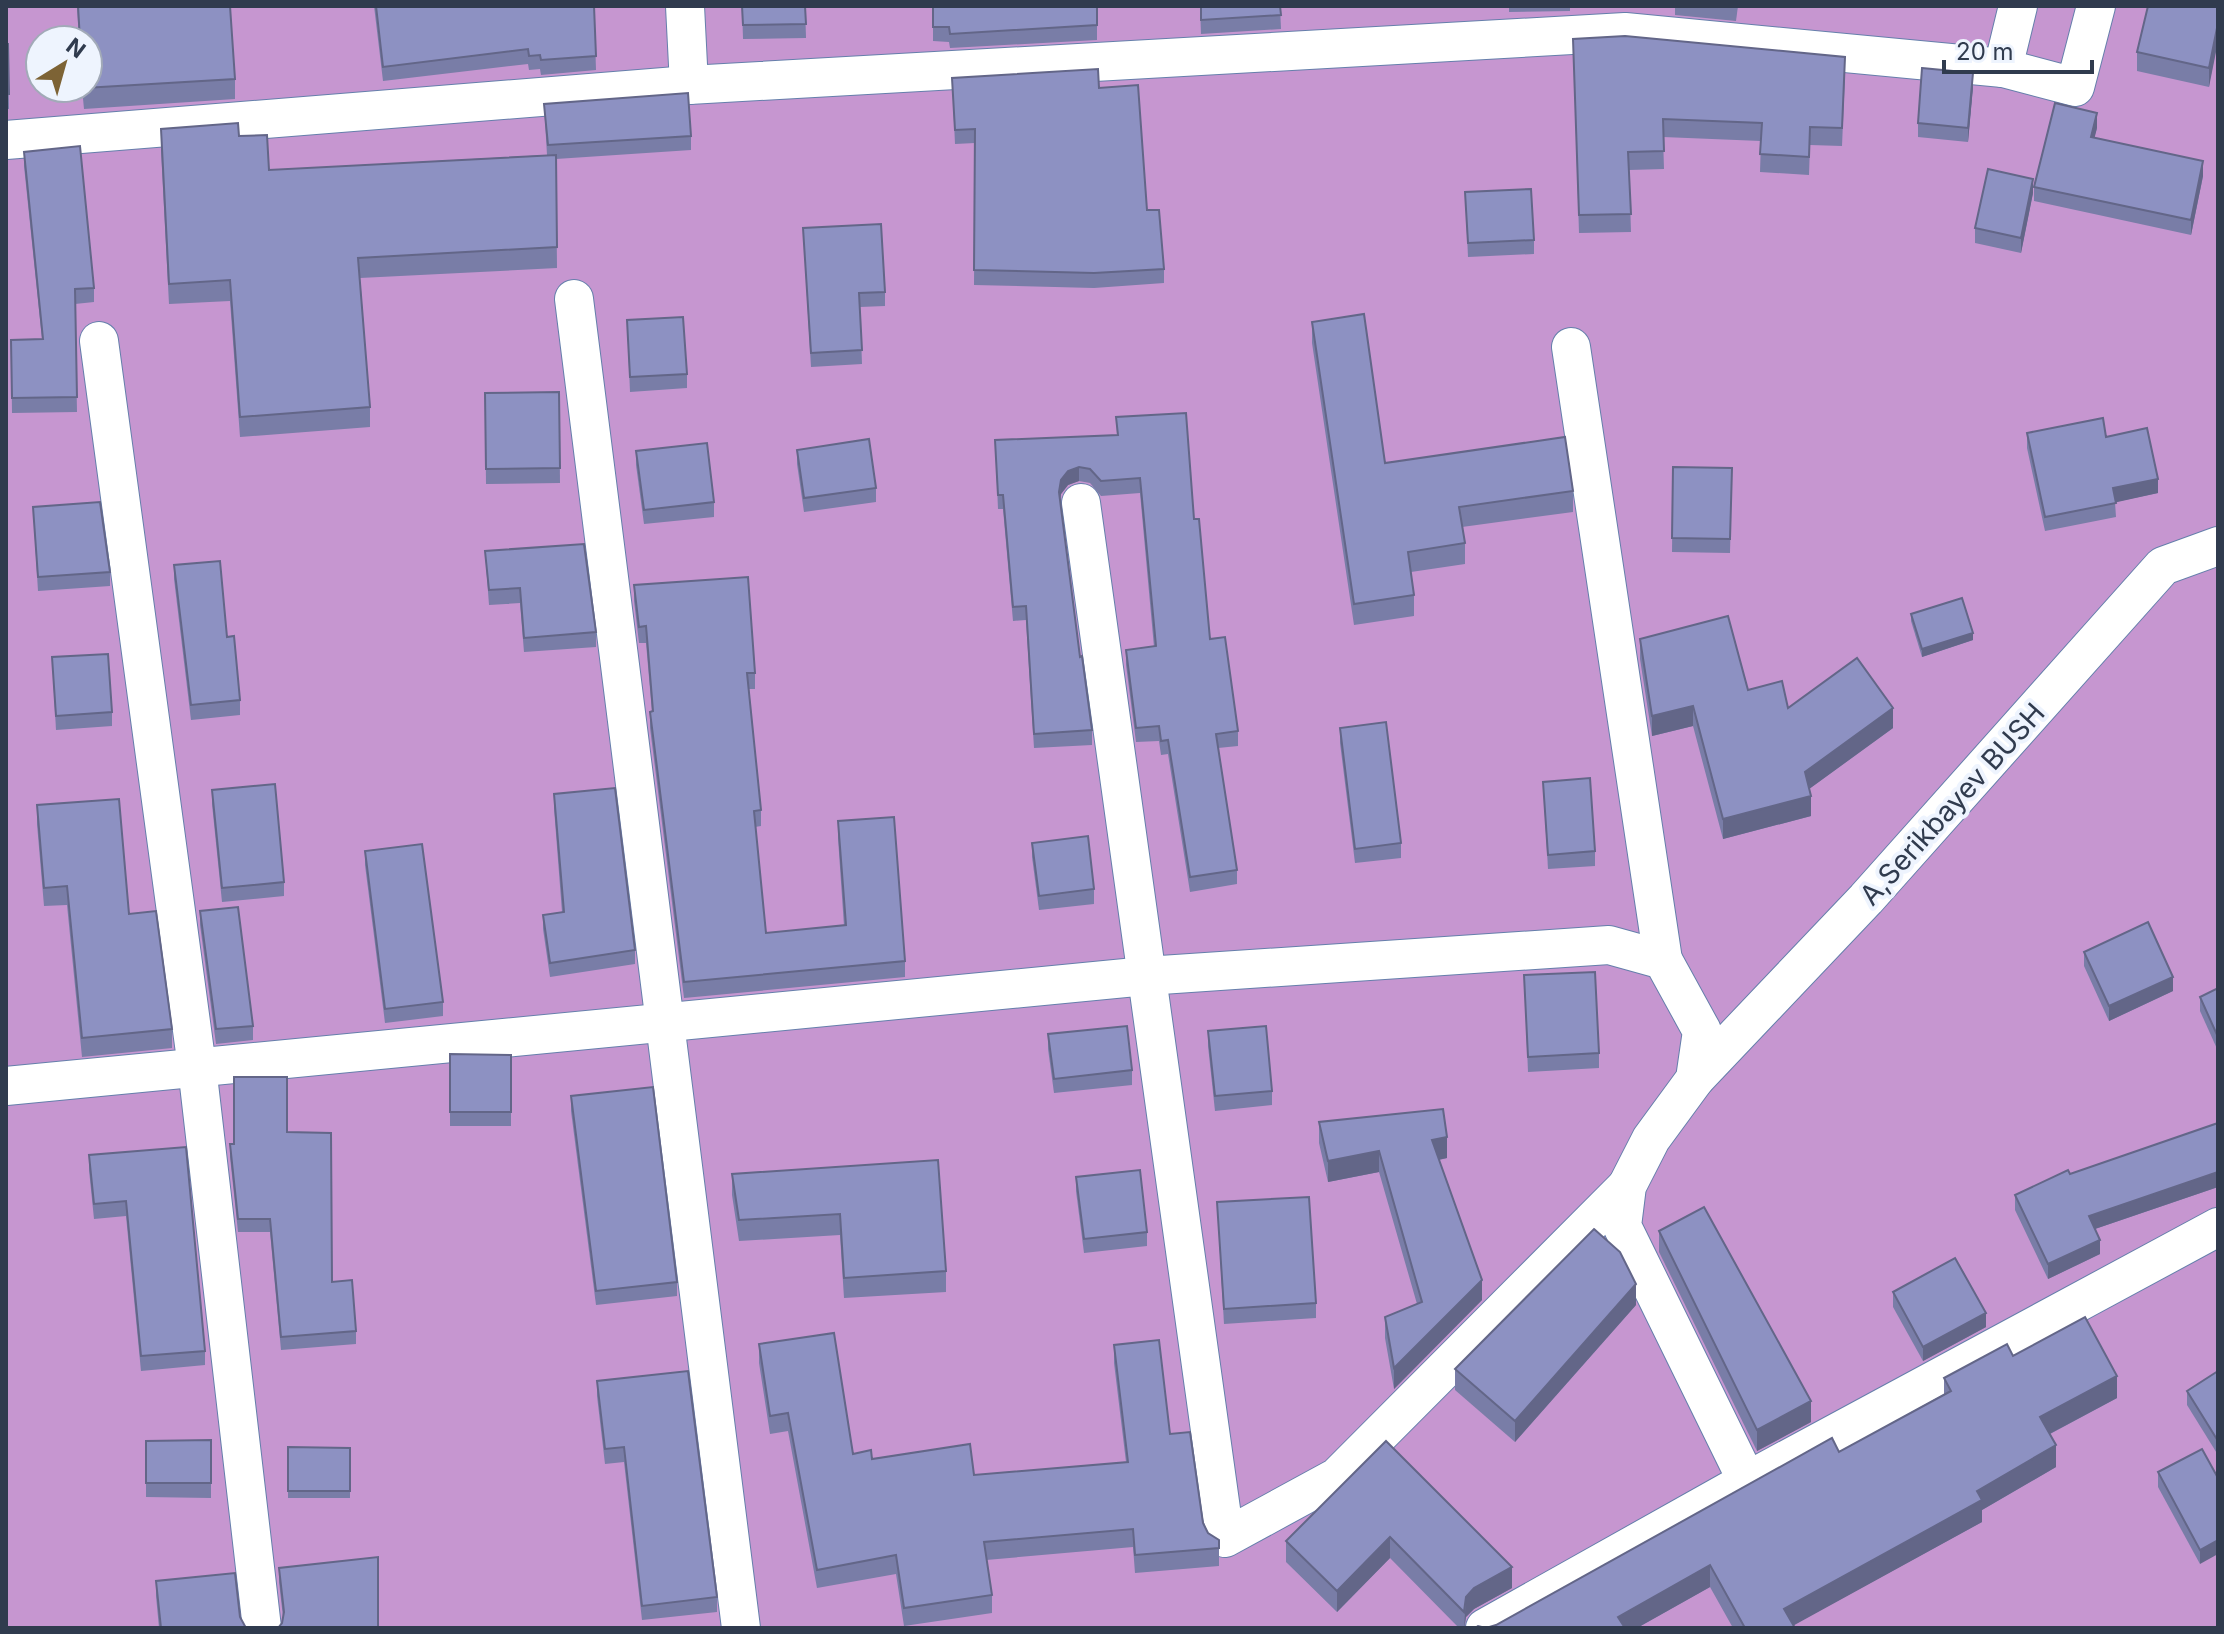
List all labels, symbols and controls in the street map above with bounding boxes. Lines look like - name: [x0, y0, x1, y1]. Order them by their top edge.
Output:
- north arrow: [24, 24, 104, 104]
- scale bar: [1944, 24, 2092, 74]
- text: N: [62, 33, 91, 63]
- text: 20 m: [1956, 37, 2014, 66]
- street label: A,Serikbayev BUSH: [1852, 696, 2052, 912]

